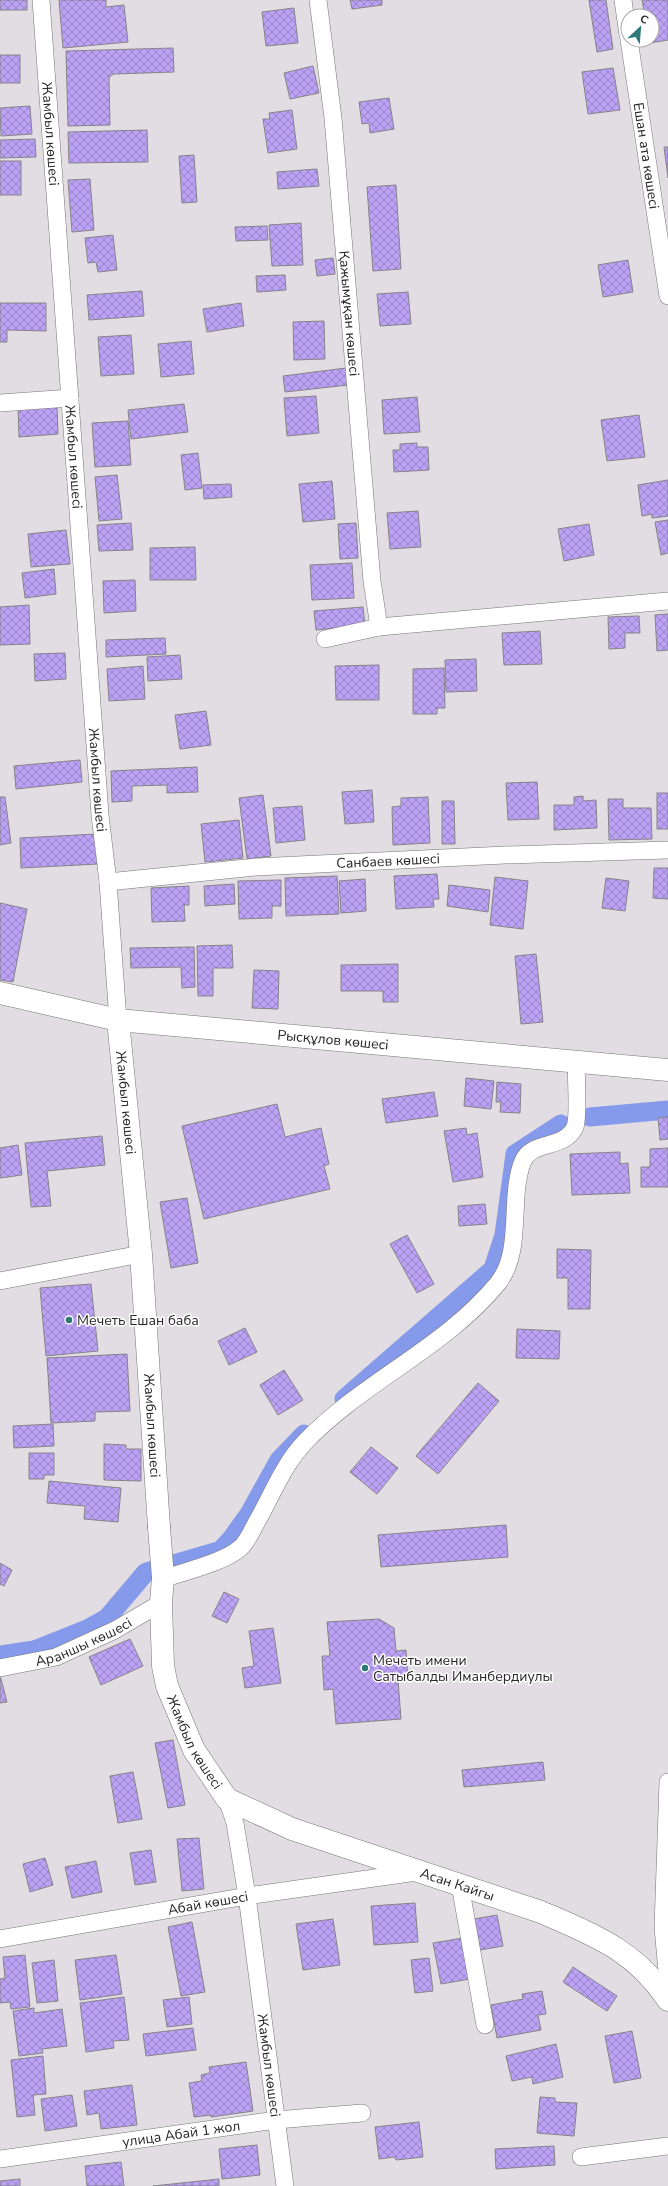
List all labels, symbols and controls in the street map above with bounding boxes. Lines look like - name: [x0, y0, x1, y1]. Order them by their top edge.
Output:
- north arrow: [620, 8, 660, 48]
- text: С: [638, 11, 651, 28]
- street label: Жамбыл көшесі: [37, 81, 63, 186]
- street label: Ешан ата көшесі: [629, 101, 664, 210]
- street label: Қажымұқан көшесі: [334, 250, 364, 377]
- street label: Жамбыл көшесі: [60, 404, 87, 510]
- street label: Жамбыл көшесі: [84, 727, 111, 833]
- street label: Санбаев көшесі: [336, 849, 440, 873]
- street label: Рысқұлов көшесі: [277, 1026, 390, 1055]
- street label: Жамбыл көшесі: [111, 1050, 140, 1155]
- place label: Мечеть Ешан баба: [77, 1311, 199, 1330]
- marker: Мечеть Ешан баба: [64, 1315, 74, 1325]
- street label: Жамбыл көшесі: [139, 1373, 165, 1478]
- street label: Араншы көшесі: [34, 1613, 135, 1671]
- place label: Мечеть имени Сатыбалды Иманбердиулы: [373, 1651, 553, 1686]
- marker: Мечеть имени Сатыбалды Иманбердиулы: [360, 1663, 370, 1673]
- street label: Жамбыл көшесі: [162, 1692, 227, 1793]
- street label: Асан Кайгы: [418, 1863, 497, 1906]
- street label: Абай көшесі: [166, 1887, 250, 1920]
- street label: Жамбыл көшесі: [252, 2012, 285, 2118]
- street label: улица Абай 1 жол: [121, 2116, 241, 2152]

